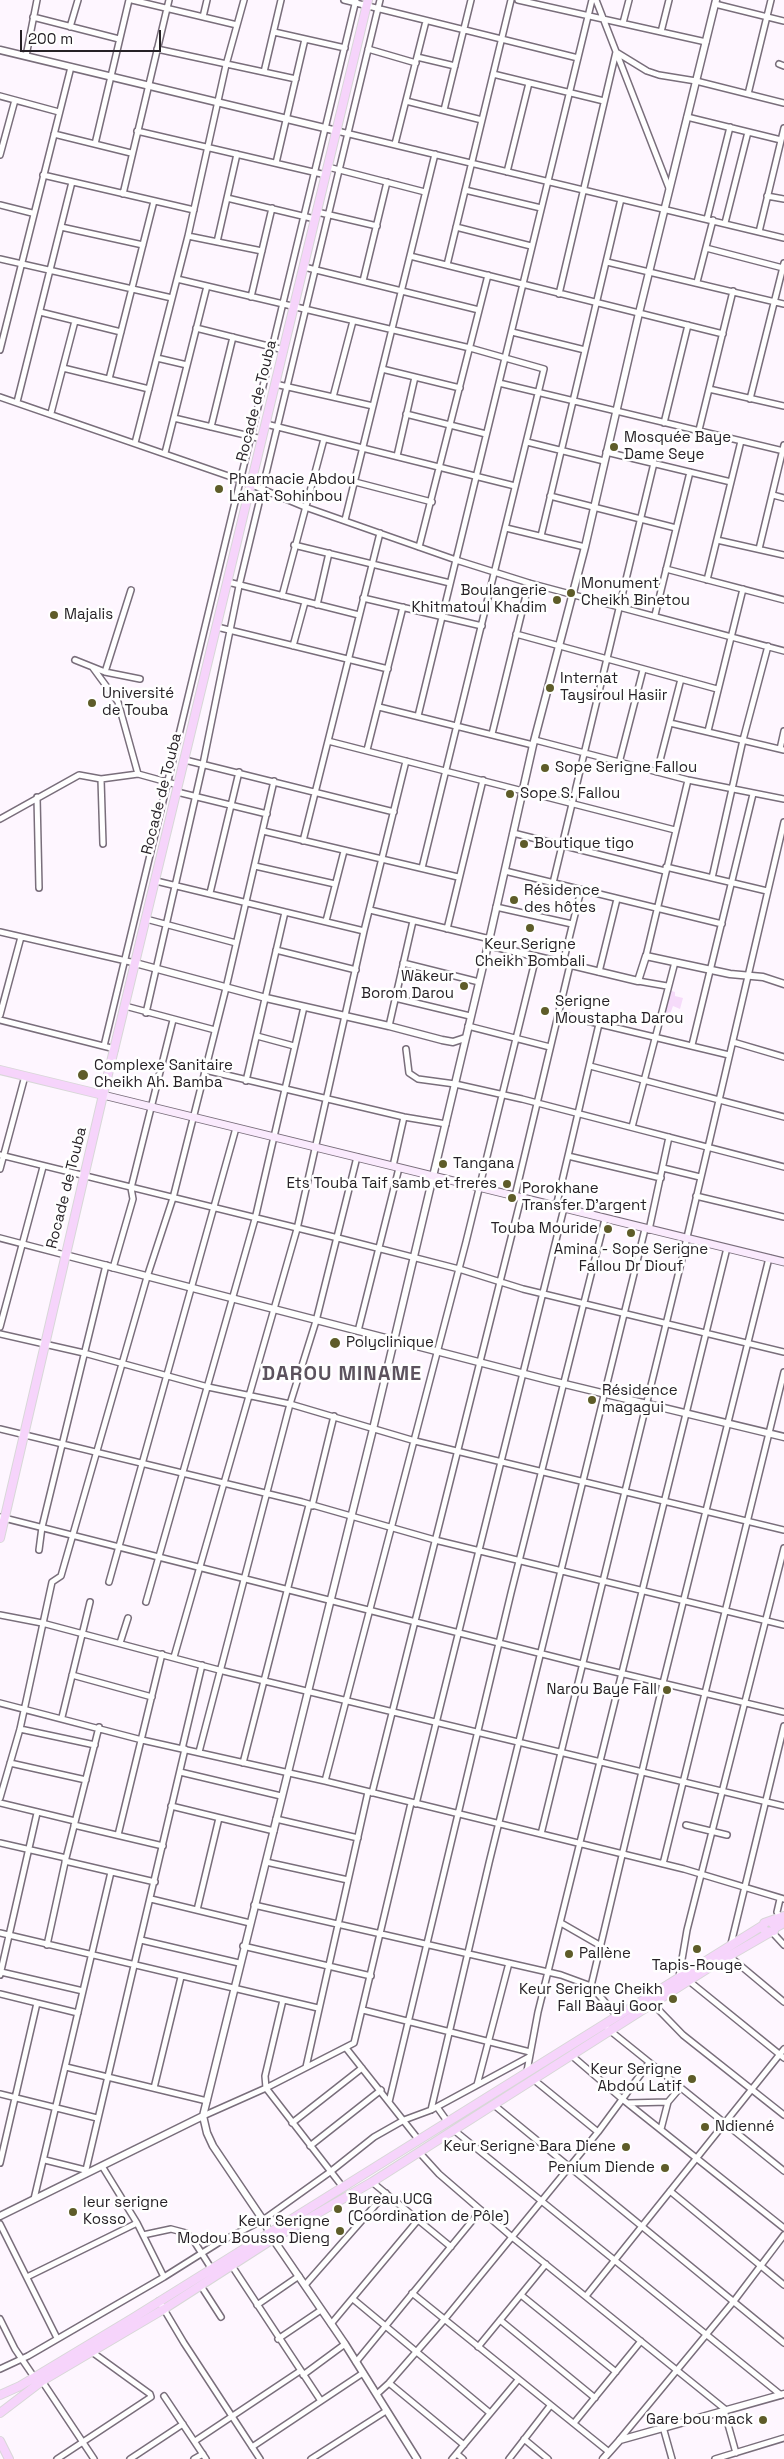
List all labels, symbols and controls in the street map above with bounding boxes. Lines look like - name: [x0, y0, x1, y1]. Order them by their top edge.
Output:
- scale bar: [22, 20, 164, 52]
- text: 200 m: [28, 29, 73, 48]
- street label: Rocade de Touba: [233, 338, 281, 464]
- place label: Mosquée Baye Dame Seye: [624, 429, 731, 464]
- marker: Mosquée Baye Dame Seye: [608, 441, 620, 453]
- place label: Pharmacie Abdou Lahat Sohinbou: [229, 471, 355, 506]
- marker: Pharmacie Abdou Lahat Sohinbou: [213, 483, 225, 495]
- place label: Monument Cheikh Binetou: [581, 575, 690, 610]
- place label: Boulangerie Khitmatoul Khadim: [411, 582, 547, 617]
- marker: Monument Cheikh Binetou: [565, 587, 577, 599]
- marker: Boulangerie Khitmatoul Khadim: [551, 594, 563, 606]
- place label: Majalis: [64, 606, 113, 624]
- marker: Majalis: [48, 609, 60, 621]
- place label: Internat Taysiroul Hasiir: [560, 670, 667, 705]
- marker: Internat Taysiroul Hasiir: [544, 682, 556, 694]
- place label: Université de Touba: [102, 685, 174, 720]
- marker: Université de Touba: [86, 697, 98, 709]
- street label: Rocade de Touba: [138, 731, 186, 857]
- place label: Sope Serigne Fallou: [555, 759, 697, 777]
- marker: Sope Serigne Fallou: [539, 762, 551, 774]
- place label: Sope S. Fallou: [520, 785, 620, 803]
- marker: Sope S. Fallou: [504, 788, 516, 800]
- place label: Boutique tigo: [534, 835, 634, 853]
- marker: Boutique tigo: [518, 838, 530, 850]
- place label: Résidence des hôtes: [524, 882, 600, 917]
- marker: Résidence des hôtes: [508, 894, 520, 906]
- marker: Keur Serigne Cheikh Bombali: [524, 922, 536, 934]
- place label: Keur Serigne Cheikh Bombali: [475, 936, 585, 971]
- place label: Wakeur Borom Darou: [361, 968, 454, 1003]
- marker: Wakeur Borom Darou: [458, 980, 470, 992]
- place label: Serigne Moustapha Darou: [555, 993, 683, 1028]
- marker: Serigne Moustapha Darou: [539, 1005, 551, 1017]
- place label: Complexe Sanitaire Cheikh Ah. Bamba: [94, 1057, 233, 1092]
- marker: Complexe Sanitaire Cheikh Ah. Bamba: [76, 1068, 90, 1082]
- street label: Rocade de Touba: [43, 1125, 91, 1251]
- place label: Tangana: [453, 1155, 514, 1173]
- marker: Tangana: [437, 1158, 449, 1170]
- place label: Ets Touba Taif samb et freres: [286, 1175, 497, 1193]
- marker: Ets Touba Taif samb et freres: [501, 1178, 513, 1190]
- place label: Porokhane Transfer D'argent: [522, 1180, 647, 1215]
- marker: Porokhane Transfer D'argent: [506, 1192, 518, 1204]
- place label: Touba Mouride: [491, 1220, 598, 1238]
- marker: Touba Mouride: [602, 1223, 614, 1235]
- marker: Amina - Sope Serigne Fallou Dr Diouf: [625, 1227, 637, 1239]
- place label: Amina - Sope Serigne Fallou Dr Diouf: [554, 1241, 708, 1276]
- place label: Polyclinique: [346, 1334, 434, 1352]
- marker: Polyclinique: [328, 1336, 342, 1350]
- district label: DAROU MINAME: [260, 1363, 424, 1387]
- place label: Résidence magagui: [602, 1382, 678, 1417]
- marker: Résidence magagui: [586, 1394, 598, 1406]
- place label: Narou Baye Fall: [546, 1681, 657, 1699]
- marker: Narou Baye Fall: [661, 1684, 673, 1696]
- marker: Tapis-Rouge: [691, 1943, 703, 1955]
- place label: Pallène: [579, 1945, 631, 1963]
- marker: Pallène: [563, 1948, 575, 1960]
- place label: Tapis-Rouge: [652, 1957, 742, 1975]
- place label: Keur Serigne Cheikh Fall Baayi Goor: [519, 1981, 663, 2016]
- marker: Keur Serigne Cheikh Fall Baayi Goor: [667, 1993, 679, 2005]
- place label: Keur Serigne Abdou Latif: [590, 2061, 682, 2096]
- marker: Keur Serigne Abdou Latif: [686, 2073, 698, 2085]
- place label: Ndienné: [715, 2118, 774, 2136]
- marker: Ndienné: [699, 2121, 711, 2133]
- place label: Keur Serigne Bara Diene: [444, 2138, 616, 2156]
- marker: Keur Serigne Bara Diene: [620, 2141, 632, 2153]
- place label: Penium Diende: [548, 2159, 655, 2177]
- marker: Penium Diende: [659, 2162, 671, 2174]
- place label: Bureau UCG (Coordination de Pôle): [348, 2191, 509, 2226]
- place label: leur serigne Kosso: [83, 2194, 168, 2229]
- marker: Bureau UCG (Coordination de Pôle): [332, 2203, 344, 2215]
- marker: leur serigne Kosso: [67, 2206, 79, 2218]
- place label: Keur Serigne Modou Bousso Dieng: [177, 2213, 330, 2248]
- marker: Keur Serigne Modou Bousso Dieng: [334, 2225, 346, 2237]
- place label: Gare bou mack: [646, 2411, 753, 2429]
- marker: Gare bou mack: [757, 2414, 769, 2426]

